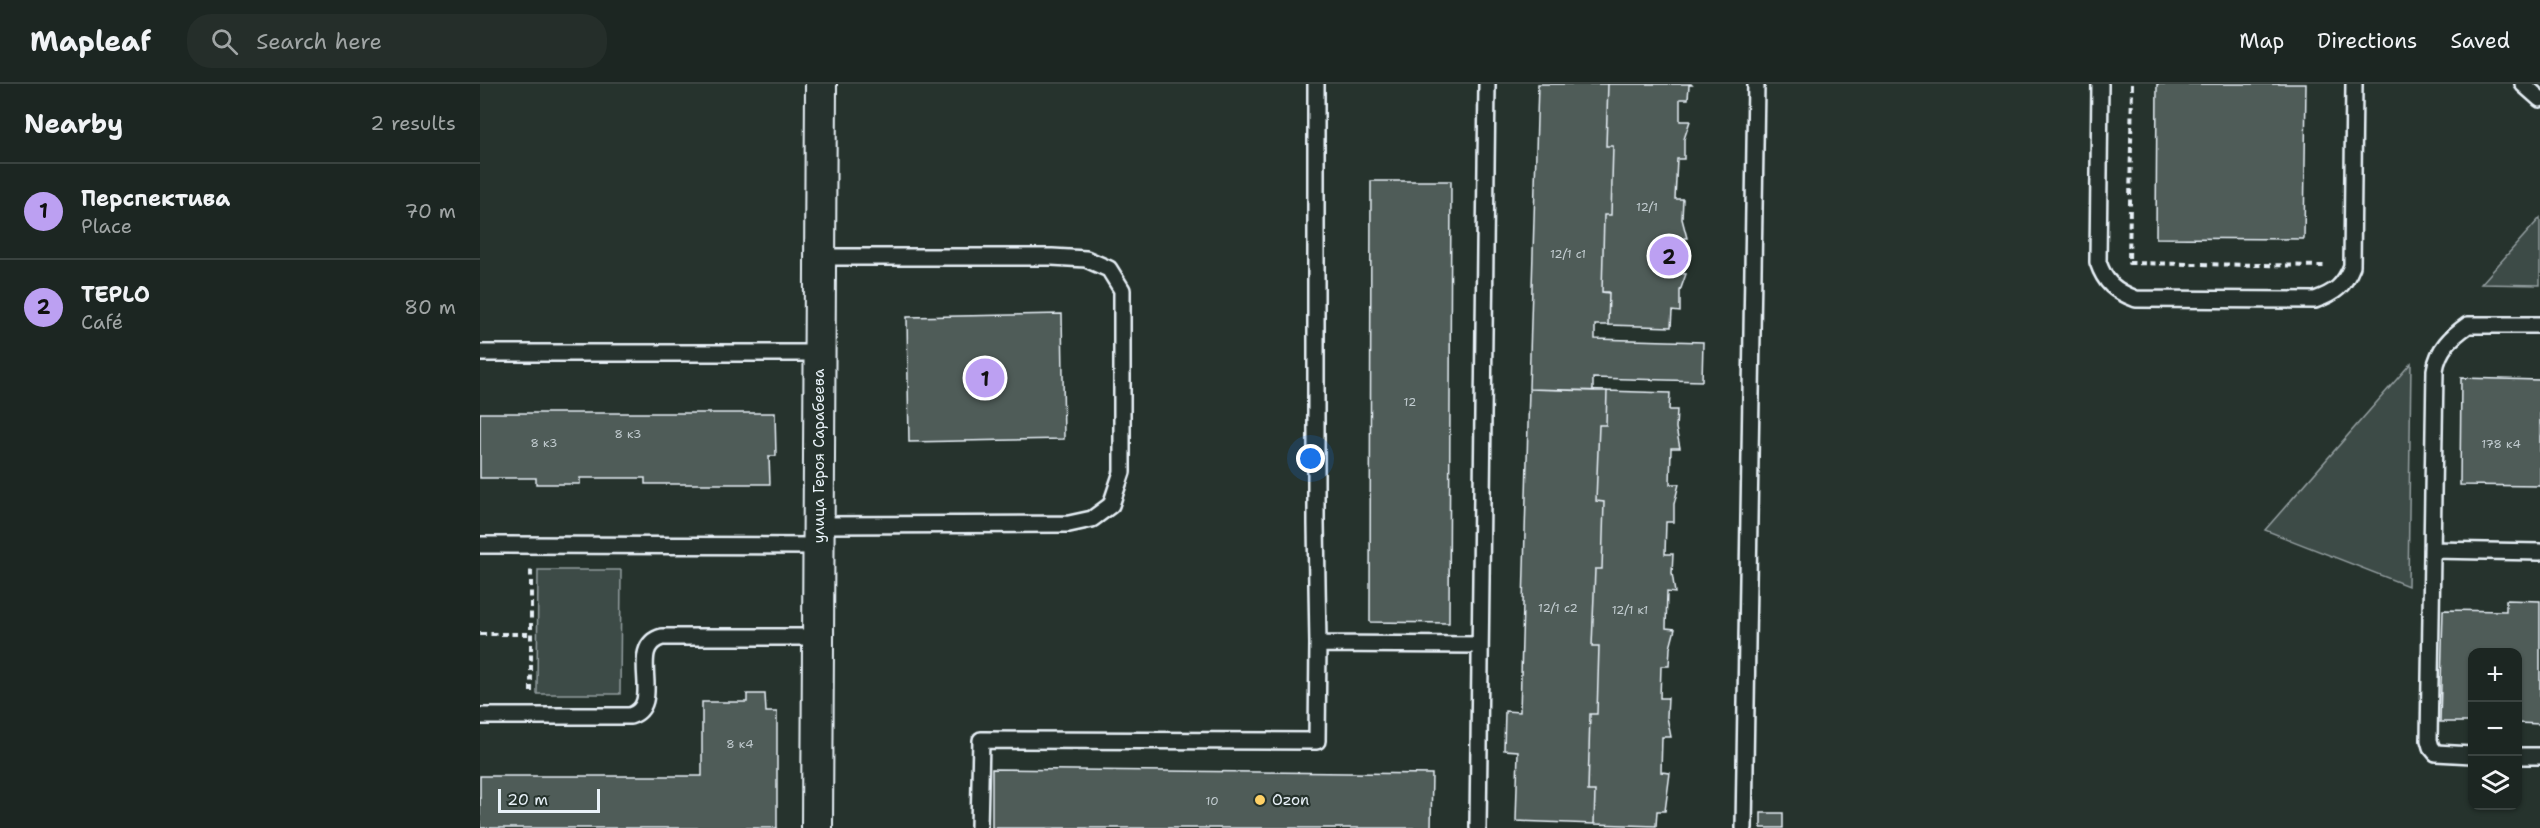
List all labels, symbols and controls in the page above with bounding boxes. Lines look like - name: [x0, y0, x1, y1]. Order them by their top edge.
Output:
- search box: [187, 14, 607, 68]
- text: Mapleaf: [30, 22, 151, 60]
- icon: search: [208, 25, 241, 58]
- text: Search here: [256, 27, 382, 56]
- text: Map: [2239, 27, 2284, 55]
- text: Directions: [2317, 27, 2417, 55]
- text: Saved: [2450, 27, 2510, 55]
- text: Nearby: [24, 106, 123, 141]
- text: 2 results: [370, 110, 456, 136]
- text: Перспектива: [81, 184, 230, 213]
- text: 1: [39, 198, 48, 224]
- text: 70 m: [404, 198, 456, 224]
- house number: 12/1: [1636, 199, 1658, 215]
- text: Place: [81, 213, 132, 239]
- pin: 2: [1650, 234, 1688, 279]
- house number: 12/1 с1: [1550, 246, 1586, 262]
- text: TEPLO: [81, 280, 150, 309]
- text: 2: [37, 294, 51, 320]
- text: 80 m: [404, 294, 456, 320]
- text: Café: [81, 309, 123, 335]
- pin: 1: [966, 356, 1004, 400]
- street label: улица Героя Сарабеева: [809, 368, 829, 543]
- house number: 12: [1404, 394, 1416, 410]
- house number: 8 к3: [615, 426, 641, 442]
- house number: 8 к3: [531, 435, 557, 451]
- house number: 178 к4: [2481, 436, 2521, 452]
- your location: [1296, 444, 1325, 473]
- house number: 12/1 с2: [1538, 600, 1578, 616]
- house number: 12/1 к1: [1612, 602, 1648, 618]
- map controls: [2468, 648, 2522, 810]
- button: +: [2468, 648, 2522, 702]
- button: −: [2468, 702, 2522, 756]
- house number: 8 к4: [726, 736, 754, 752]
- button: layers: [2468, 756, 2522, 810]
- scale bar: [498, 786, 600, 814]
- text: 20 m: [507, 789, 548, 810]
- place label: Ozon: [1272, 790, 1309, 810]
- house number: 10: [1205, 793, 1219, 809]
- marker: Ozon: [1253, 793, 1267, 807]

